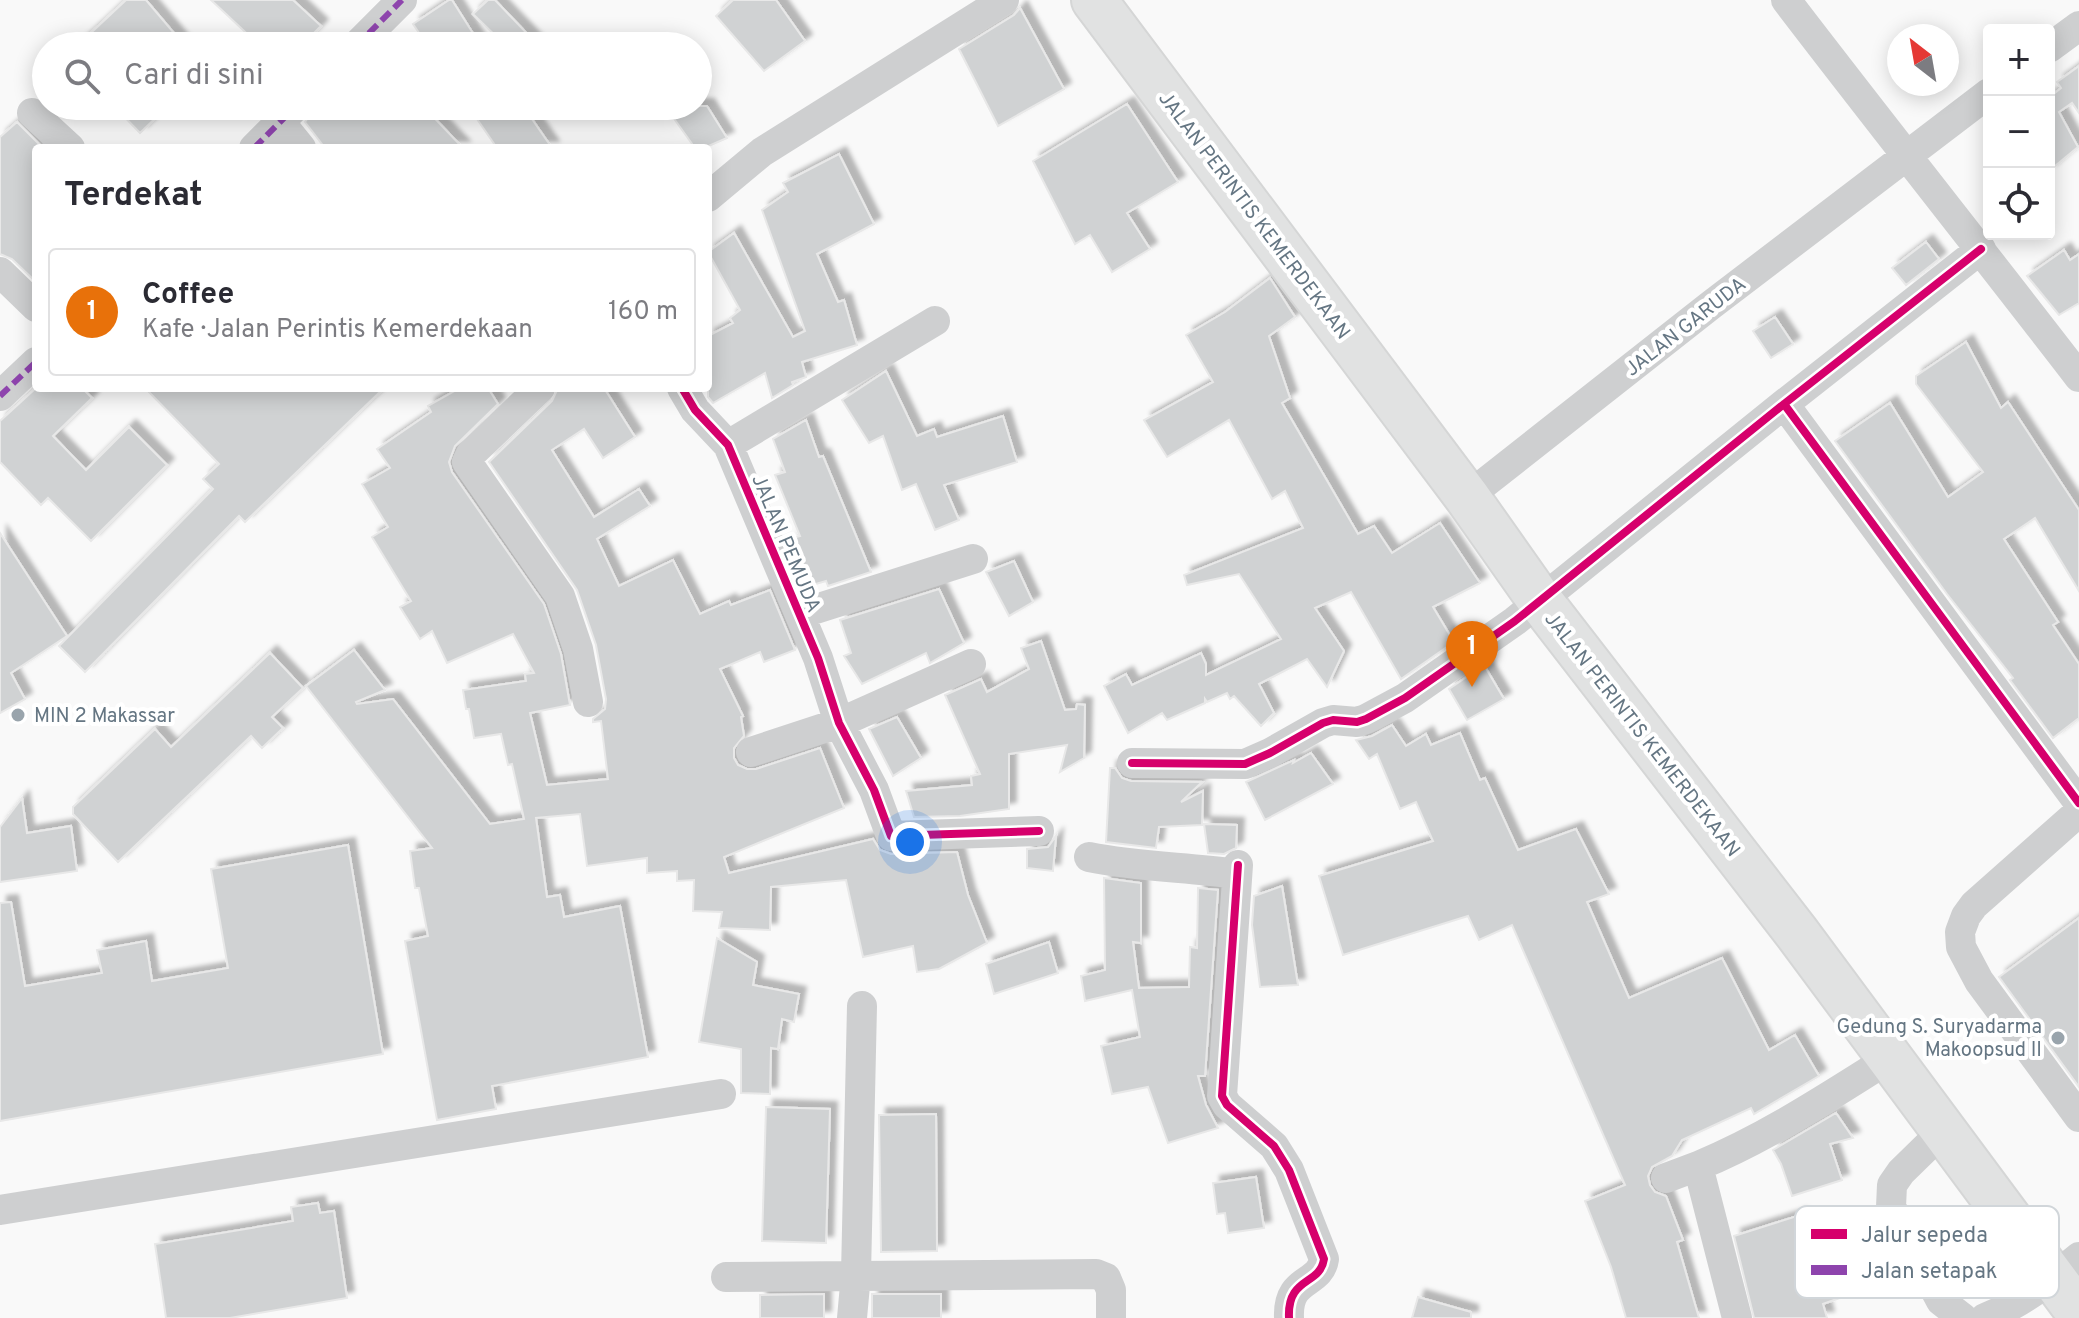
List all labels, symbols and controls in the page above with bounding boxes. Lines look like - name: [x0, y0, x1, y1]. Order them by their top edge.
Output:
- north arrow: [1887, 24, 1959, 96]
- map controls: [1983, 24, 2055, 240]
- button: +: [1983, 24, 2055, 96]
- search box: [32, 32, 712, 120]
- icon: search: [60, 54, 104, 98]
- text: Cari di sini: [124, 58, 264, 95]
- street label: JALAN PERINTIS KEMERDEKAAN: [1152, 87, 1355, 345]
- button: −: [1983, 96, 2055, 168]
- button: locate: [1983, 168, 2055, 240]
- text: Terdekat: [64, 175, 203, 218]
- street label: JALAN GARUDA: [1620, 272, 1752, 383]
- text: Coffee: [142, 277, 234, 314]
- text: 1: [87, 296, 97, 329]
- text: 160 m: [608, 296, 678, 329]
- text: Kafe · Jalan Perintis Kemerdekaan: [142, 314, 533, 347]
- street label: JALAN PEMUDA: [744, 471, 826, 617]
- street label: JALAN PERINTIS KEMERDEKAAN: [1538, 607, 1745, 863]
- pin: 1: [1446, 621, 1498, 687]
- place label: MIN 2 Makassar: [34, 704, 175, 730]
- marker: MIN 2 Makassar: [9, 706, 27, 724]
- your location: [890, 822, 930, 862]
- place label: Gedung S. Suryadarma Makoopsud II: [1837, 1015, 2042, 1064]
- marker: Gedung S. Suryadarma Makoopsud II: [2049, 1029, 2067, 1047]
- legend: [1795, 1206, 2059, 1298]
- text: Jalur sepeda: [1861, 1223, 1988, 1250]
- text: Jalan setapak: [1861, 1259, 1997, 1286]

